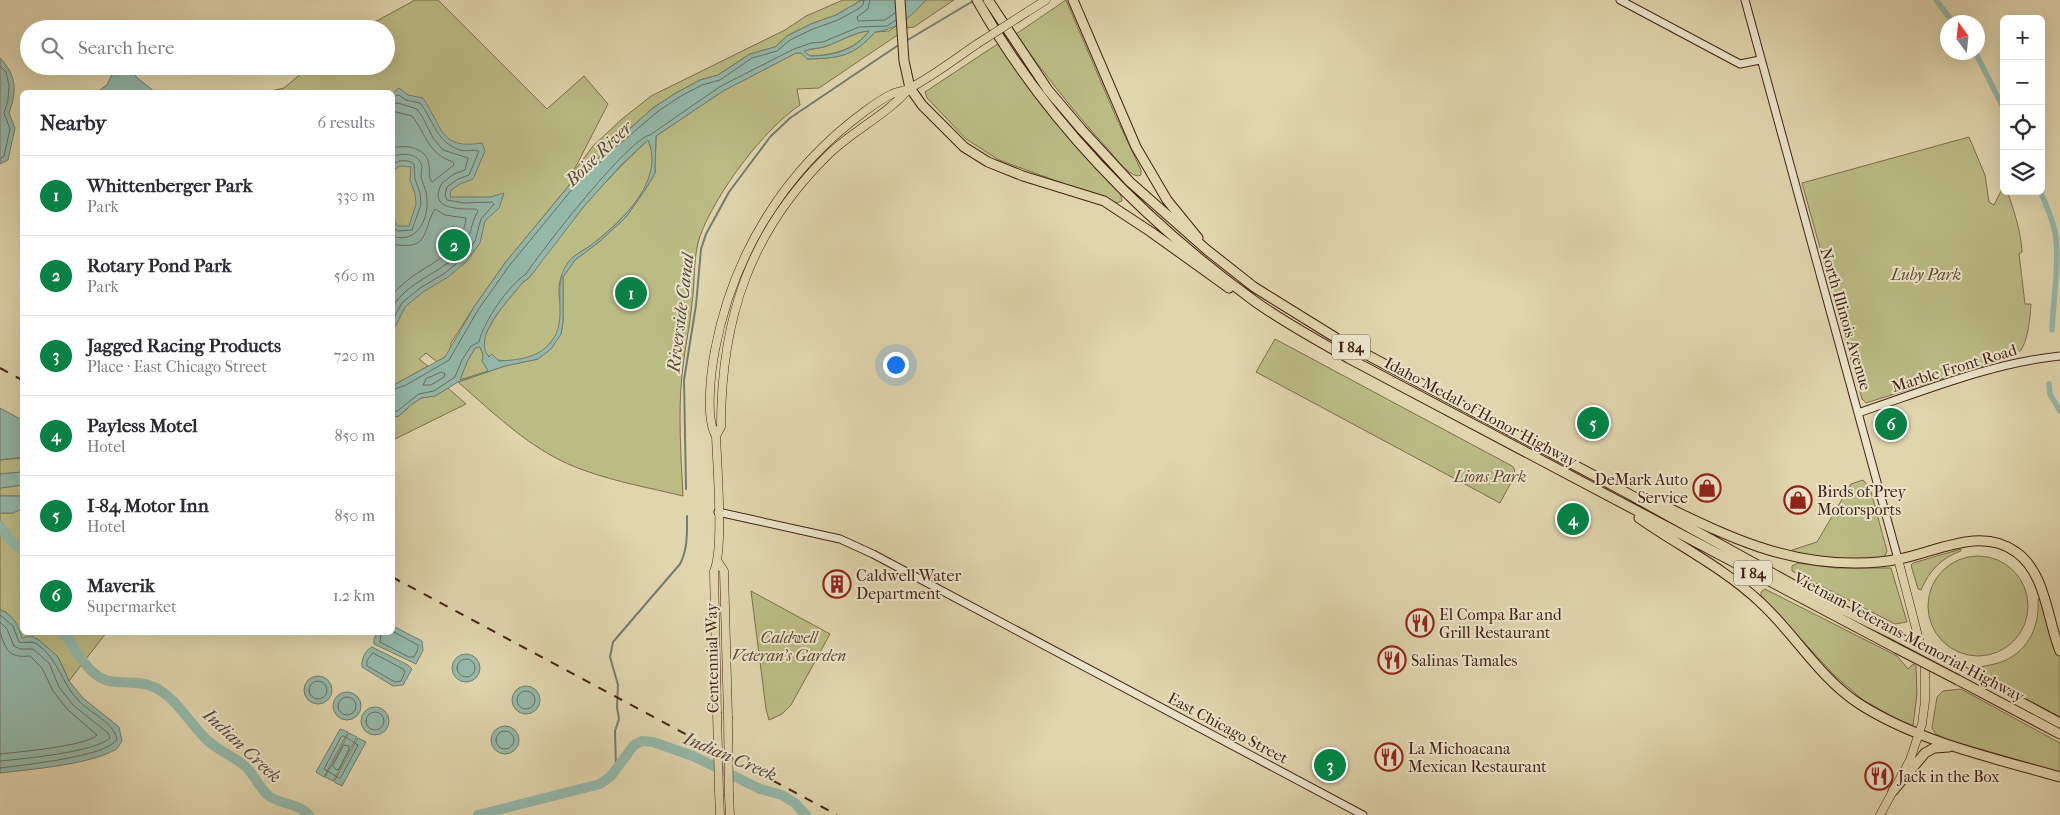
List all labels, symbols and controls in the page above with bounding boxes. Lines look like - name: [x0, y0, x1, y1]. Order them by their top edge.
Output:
- north arrow: [1940, 15, 1985, 60]
- map controls: [2000, 15, 2045, 195]
- button: +: [2000, 15, 2045, 60]
- search box: [20, 20, 395, 75]
- icon: search: [38, 34, 66, 62]
- text: Search here: [78, 37, 174, 59]
- button: −: [2000, 60, 2045, 105]
- button: locate: [2000, 105, 2045, 150]
- text: Nearby: [40, 111, 106, 135]
- text: 6 results: [317, 113, 375, 132]
- water label: Boise River: [561, 116, 638, 192]
- button: layers: [2000, 150, 2045, 195]
- text: Whittenberger Park: [87, 175, 253, 197]
- text: 1: [53, 186, 59, 205]
- text: 330 m: [336, 186, 375, 205]
- text: Park: [87, 197, 119, 216]
- pin: 2: [438, 226, 470, 264]
- street label: North Illinois Avenue: [1817, 245, 1875, 393]
- water label: Riverside Canal: [663, 250, 699, 375]
- text: Rotary Pond Park: [87, 255, 232, 277]
- park label: Luby Park: [1890, 265, 1961, 284]
- text: 2: [52, 266, 60, 285]
- text: 560 m: [334, 266, 375, 285]
- pin: 1: [615, 274, 647, 312]
- text: Park: [87, 277, 119, 296]
- road number: I 84: [1332, 334, 1370, 360]
- text: Jagged Racing Products: [87, 335, 281, 357]
- street label: Marble Front Road: [1889, 340, 2019, 396]
- text: 3: [53, 346, 59, 365]
- text: 720 m: [334, 346, 375, 365]
- your location: [883, 352, 909, 378]
- street label: Idaho Medal of Honor Highway: [1381, 353, 1581, 471]
- text: Place · East Chicago Street: [87, 357, 267, 376]
- pin: 5: [1577, 404, 1609, 442]
- pin: 6: [1875, 405, 1907, 443]
- text: Payless Motel: [87, 415, 197, 437]
- text: 4: [51, 426, 61, 445]
- text: 850 m: [335, 426, 375, 445]
- text: Hotel: [87, 437, 125, 456]
- park label: Lions Park: [1453, 467, 1526, 486]
- place label: DeMark Auto Service: [1595, 470, 1688, 507]
- shop icon: DeMark Auto Service: [1692, 473, 1722, 503]
- place label: Birds of Prey Motorsports: [1817, 482, 1907, 519]
- shop icon: Birds of Prey Motorsports: [1783, 485, 1813, 515]
- text: I-84 Motor Inn: [87, 495, 209, 517]
- pin: 4: [1557, 500, 1589, 538]
- text: 5: [53, 506, 59, 525]
- text: 850 m: [335, 506, 375, 525]
- text: Hotel: [87, 517, 125, 536]
- road number: I 84: [1734, 560, 1772, 586]
- place label: Caldwell Water Department: [856, 566, 961, 603]
- street label: Vietnam Veterans Memorial Highway: [1790, 568, 2028, 706]
- building icon: Caldwell Water Department: [822, 569, 852, 599]
- text: Maverik: [87, 575, 155, 597]
- text: 6: [52, 586, 60, 605]
- text: 1.2 km: [333, 586, 375, 605]
- text: Supermarket: [87, 597, 177, 616]
- street label: Centennial Way: [702, 602, 722, 713]
- place label: El Compa Bar and Grill Restaurant: [1439, 605, 1562, 642]
- restaurant icon: El Compa Bar and Grill Restaurant: [1405, 608, 1435, 638]
- park label: Caldwell Veteran's Garden: [732, 628, 846, 665]
- restaurant icon: Salinas Tamales: [1377, 645, 1407, 675]
- place label: Salinas Tamales: [1411, 651, 1518, 670]
- street label: East Chicago Street: [1165, 688, 1292, 768]
- water label: Indian Creek: [198, 704, 285, 787]
- water label: Indian Creek: [679, 728, 780, 786]
- place label: La Michoacana Mexican Restaurant: [1408, 739, 1547, 776]
- restaurant icon: La Michoacana Mexican Restaurant: [1374, 742, 1404, 772]
- pin: 3: [1314, 746, 1346, 784]
- restaurant icon: Jack in the Box: [1864, 761, 1894, 791]
- place label: Jack in the Box: [1896, 767, 2000, 786]

